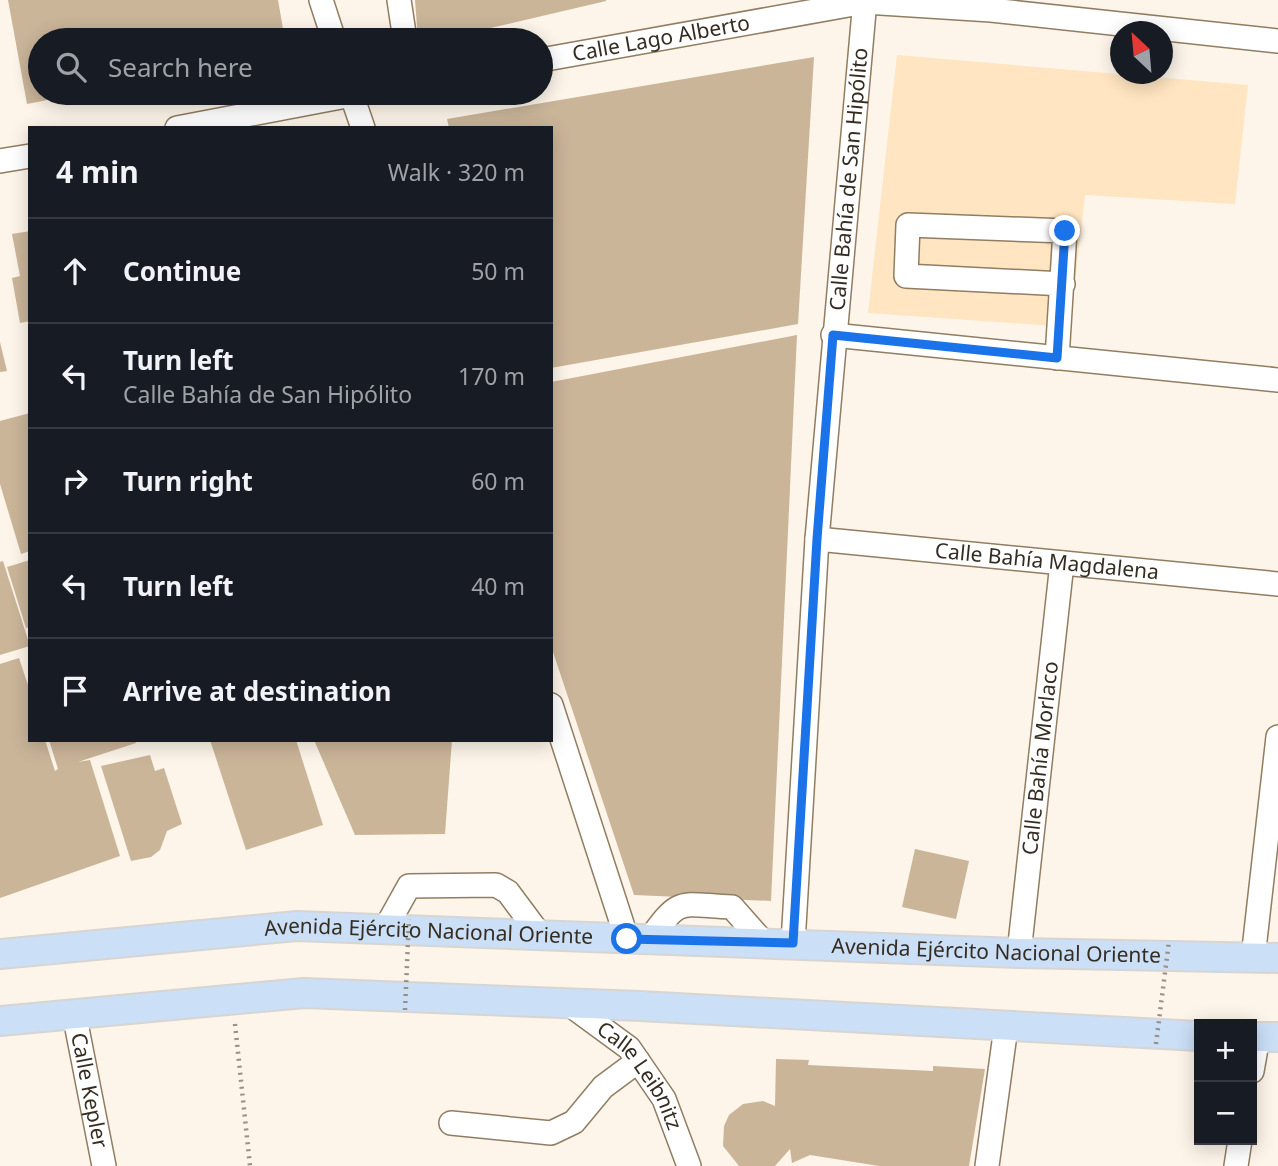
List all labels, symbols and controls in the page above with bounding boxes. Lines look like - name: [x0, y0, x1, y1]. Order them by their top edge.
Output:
- street label: Calle Lago Alberto: [570, 8, 752, 67]
- north arrow: [1110, 21, 1173, 84]
- search box: [28, 28, 553, 105]
- street label: Calle Bahía de San Hipólito: [822, 46, 874, 312]
- icon: search: [52, 48, 90, 86]
- text: Search here: [108, 49, 253, 85]
- text: 4 min: [56, 151, 139, 192]
- text: Walk · 320 m: [388, 156, 525, 188]
- route end: [1049, 215, 1080, 246]
- icon: ahead: [56, 252, 94, 290]
- text: Continue: [123, 253, 241, 289]
- text: 50 m: [471, 255, 525, 287]
- text: Turn left: [123, 342, 234, 378]
- icon: left: [56, 357, 94, 395]
- text: 170 m: [458, 360, 525, 392]
- text: Calle Bahía de San Hipólito: [123, 378, 412, 410]
- icon: right: [56, 462, 94, 500]
- text: Turn right: [123, 463, 253, 499]
- text: 60 m: [471, 465, 525, 497]
- street label: Calle Bahía Magdalena: [934, 536, 1160, 585]
- icon: left: [56, 567, 94, 605]
- text: Turn left: [123, 568, 234, 604]
- text: 40 m: [471, 570, 525, 602]
- street label: Calle Bahía Morlaco: [1015, 660, 1064, 856]
- icon: arrive: [56, 672, 94, 710]
- text: Arrive at destination: [123, 673, 392, 709]
- street label: Avenida Ejército Nacional Oriente: [263, 911, 594, 950]
- route start: [611, 923, 642, 954]
- street label: Avenida Ejército Nacional Oriente: [831, 931, 1161, 969]
- street label: Calle Leibnitz: [592, 1014, 689, 1134]
- map controls: [1194, 1019, 1257, 1145]
- button: +: [1194, 1019, 1257, 1082]
- street label: Calle Kepler: [65, 1030, 115, 1151]
- button: −: [1194, 1082, 1257, 1145]

